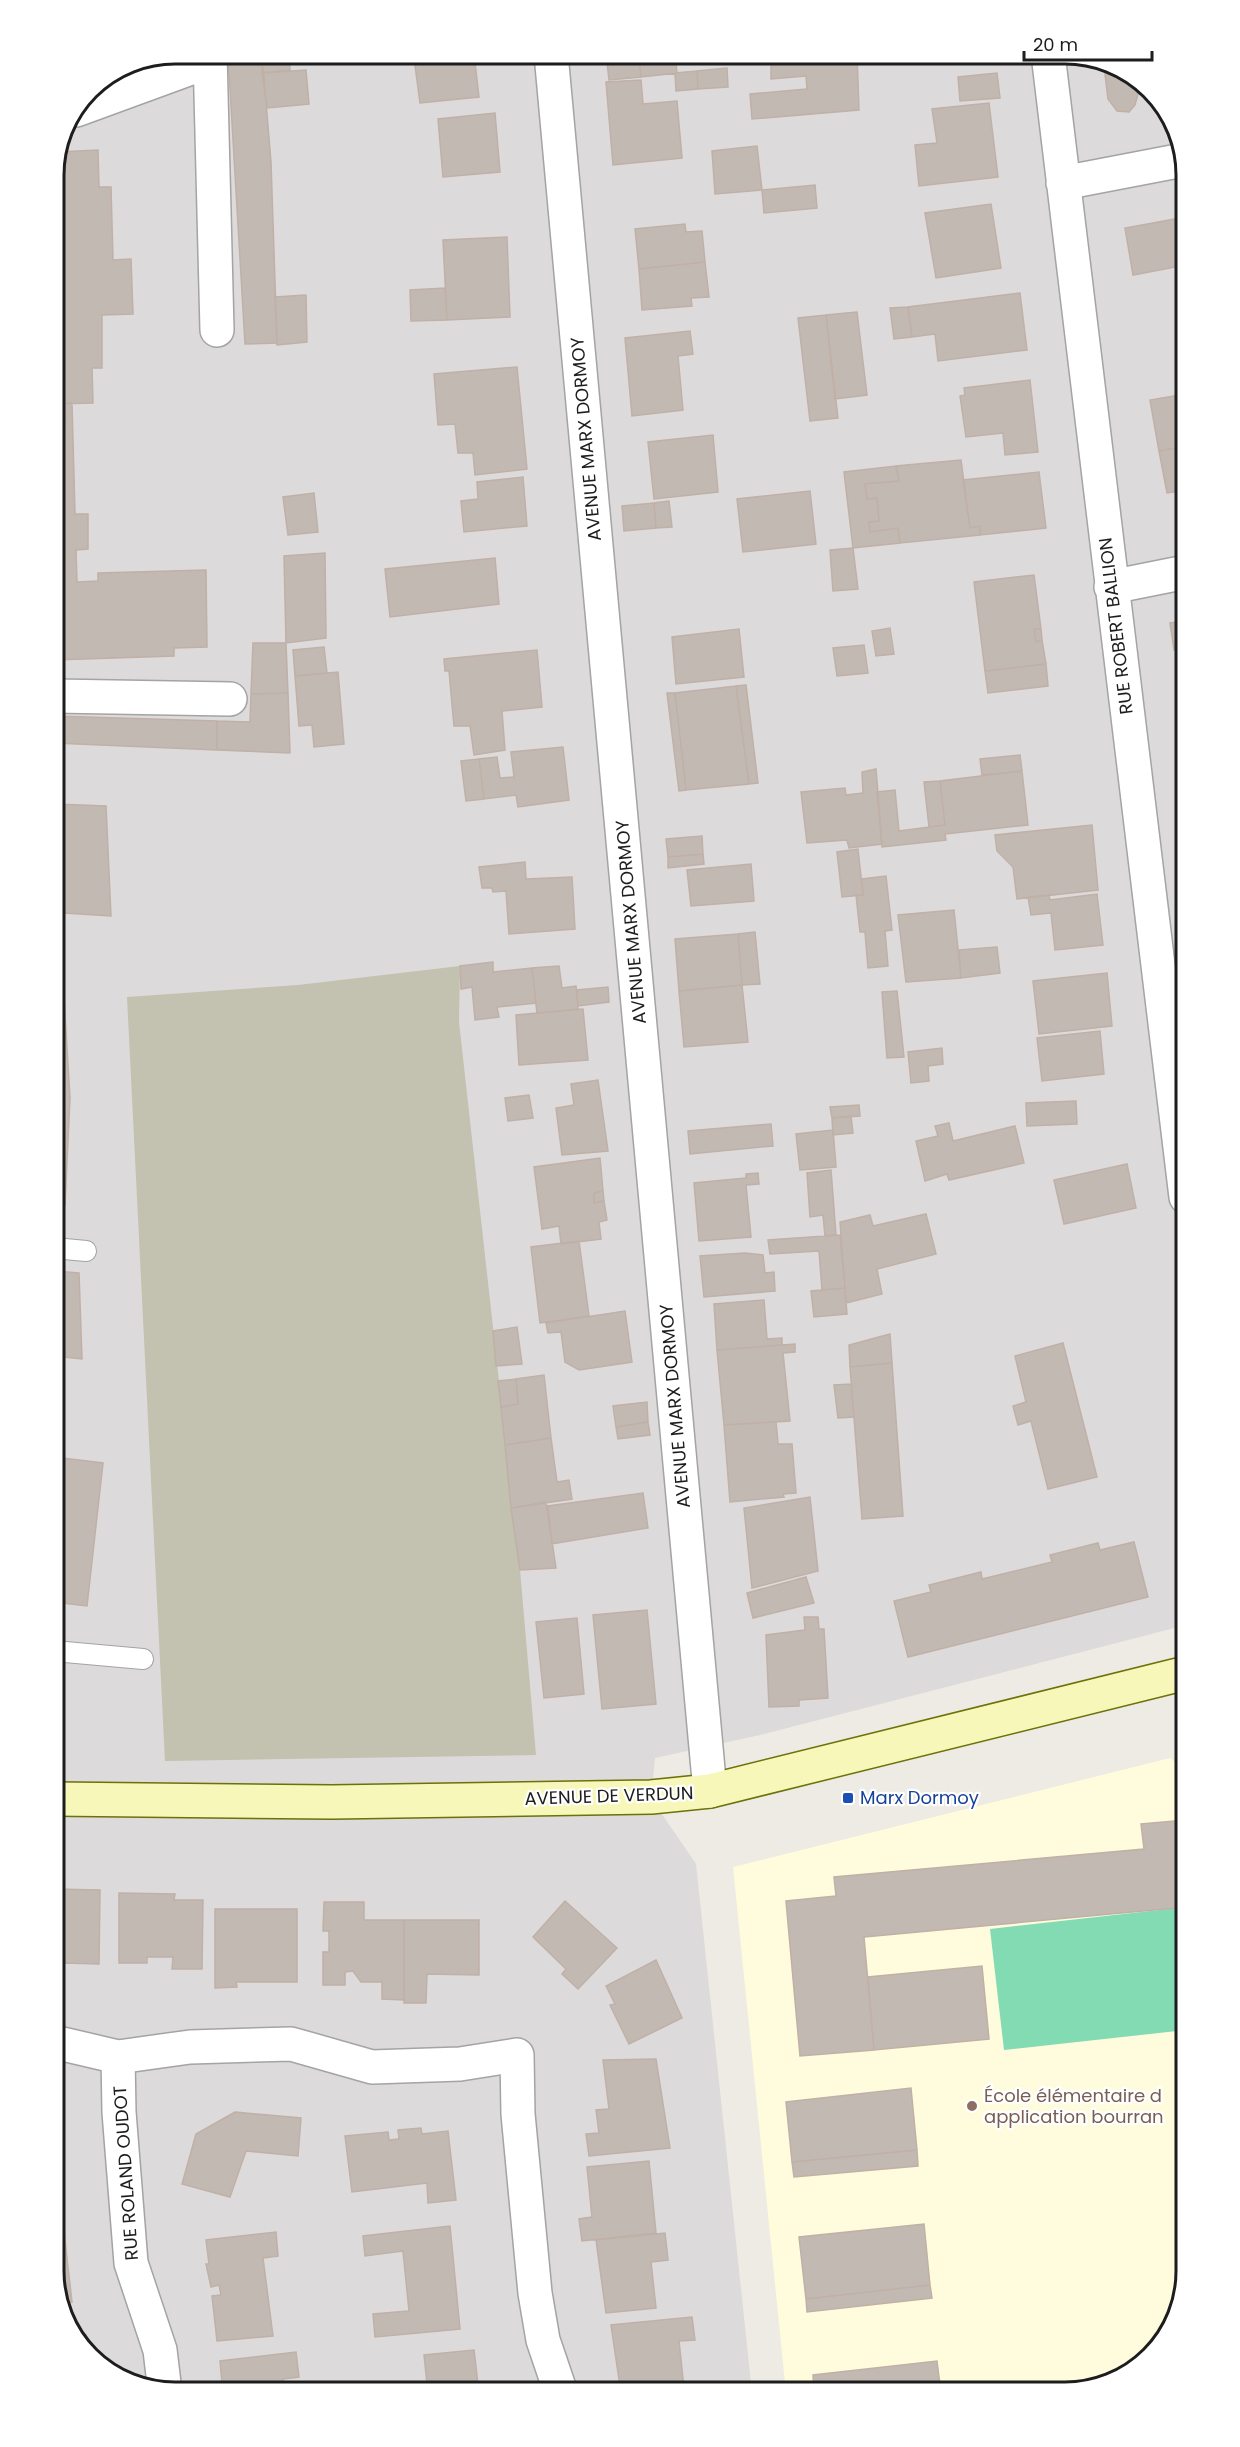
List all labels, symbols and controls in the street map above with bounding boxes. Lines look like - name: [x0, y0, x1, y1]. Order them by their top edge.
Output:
- scale bar: [1024, 24, 1152, 62]
- text: 20 m: [1033, 32, 1078, 57]
- street label: AVENUE MARX DORMOY: [564, 335, 607, 542]
- street label: RUE ROBERT BALLION: [1092, 536, 1139, 716]
- street label: AVENUE MARX DORMOY: [609, 818, 652, 1025]
- street label: AVENUE MARX DORMOY: [653, 1302, 696, 1509]
- street label: AVENUE DE VERDUN: [524, 1780, 694, 1811]
- place label: Marx Dormoy: [860, 1785, 979, 1810]
- marker: Marx Dormoy: [841, 1791, 855, 1805]
- place label: École élémentaire d application bourran: [984, 2083, 1164, 2129]
- street label: RUE ROLAND OUDOT: [107, 2085, 144, 2261]
- marker: École élémentaire d application bourran: [965, 2099, 979, 2113]

